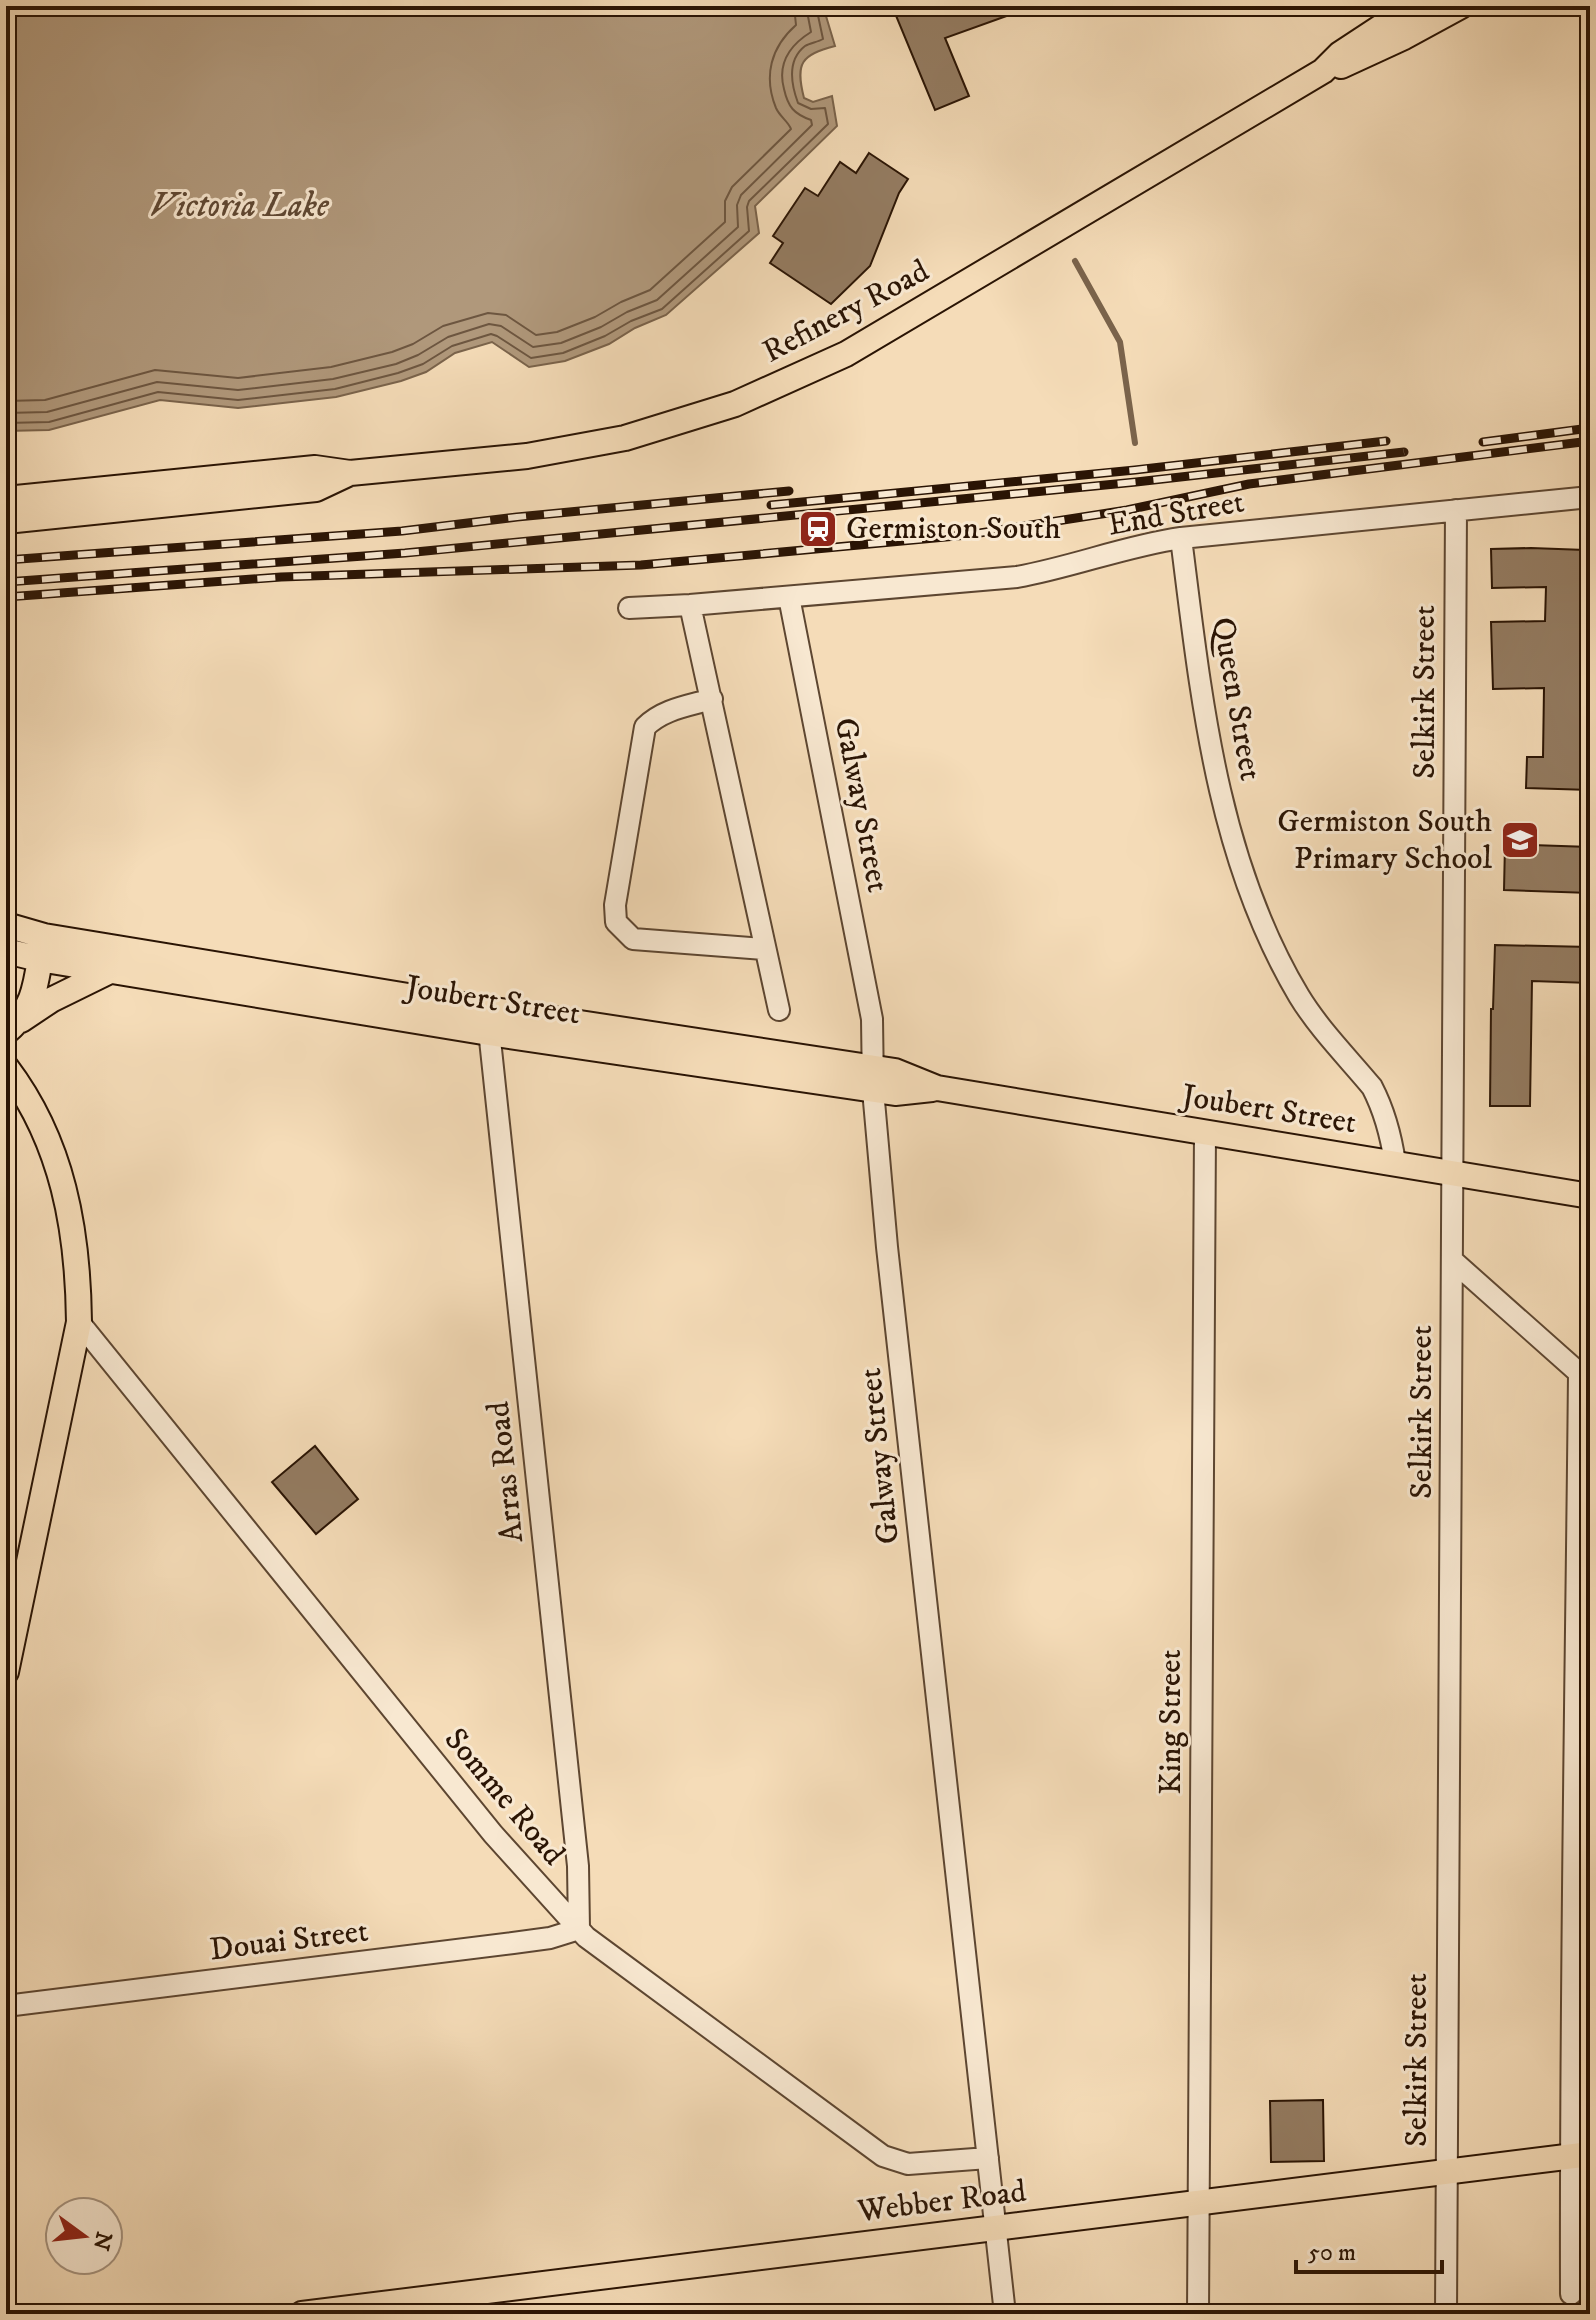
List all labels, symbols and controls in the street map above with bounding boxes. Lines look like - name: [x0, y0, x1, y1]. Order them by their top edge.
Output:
- water label: Victoria Lake: [150, 185, 330, 227]
- street label: Refinery Road: [756, 251, 936, 372]
- street label: End Street: [1105, 482, 1247, 546]
- station icon: Germiston South: [797, 508, 839, 550]
- place label: Germiston South: [846, 509, 1061, 549]
- street label: Selkirk Street: [1405, 605, 1445, 779]
- street label: Queen Street: [1202, 614, 1270, 784]
- street label: Galway Street: [824, 714, 898, 896]
- place label: Germiston South Primary School: [1277, 802, 1492, 879]
- school or university icon: Germiston South Primary School: [1499, 819, 1541, 861]
- street label: Joubert Street: [400, 967, 583, 1035]
- street label: Joubert Street: [1176, 1076, 1359, 1144]
- street label: Selkirk Street: [1402, 1325, 1442, 1499]
- street label: Galway Street: [851, 1366, 909, 1546]
- street label: Arras Road: [479, 1399, 533, 1544]
- street label: King Street: [1151, 1649, 1191, 1795]
- street label: Somme Road: [435, 1720, 573, 1874]
- street label: Douai Street: [208, 1911, 370, 1971]
- street label: Selkirk Street: [1397, 1973, 1437, 2147]
- street label: Webber Road: [855, 2172, 1028, 2232]
- north arrow: [44, 2196, 124, 2276]
- scale bar: [1296, 2224, 1442, 2274]
- text: N: [86, 2229, 117, 2253]
- text: 50 m: [1308, 2238, 1356, 2268]

